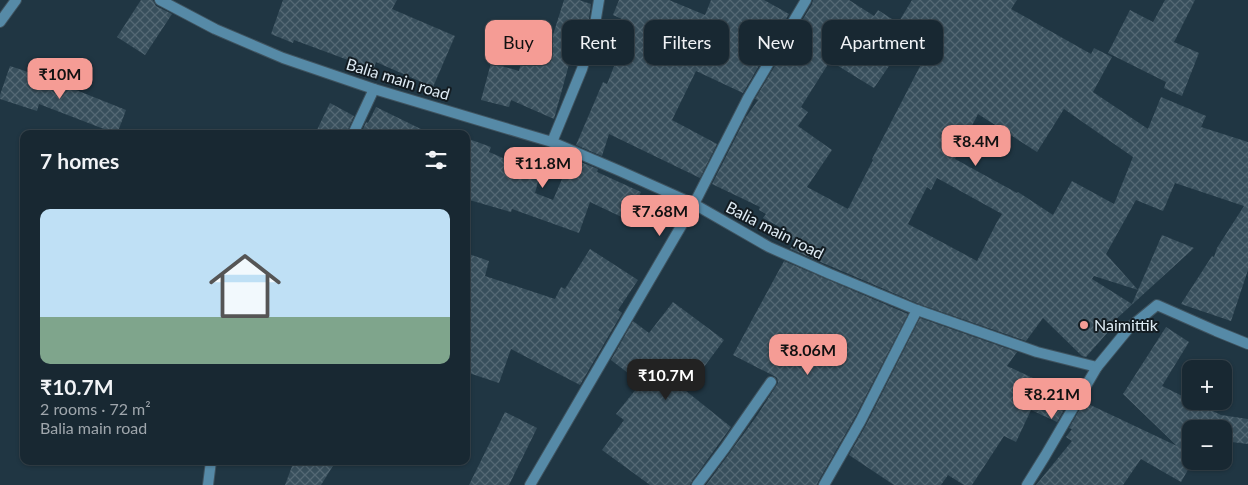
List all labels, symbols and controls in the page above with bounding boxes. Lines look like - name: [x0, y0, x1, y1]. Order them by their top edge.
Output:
- chip: Buy: [485, 20, 552, 65]
- chip: Rent: [562, 20, 634, 65]
- chip: Filters: [644, 20, 729, 65]
- chip: New: [739, 20, 812, 65]
- chip: Apartment: [822, 20, 943, 65]
- street label: Balia main road: [344, 54, 452, 103]
- pin: ₹10M: [30, 58, 90, 100]
- text: ₹10M: [39, 64, 81, 83]
- pin: ₹8.4M: [941, 124, 1011, 167]
- text: ₹8.4M: [953, 131, 999, 150]
- icon: filters: [422, 146, 450, 174]
- pin: ₹11.8M: [502, 146, 584, 189]
- text: 7 homes: [40, 148, 119, 173]
- text: ₹11.8M: [515, 153, 571, 172]
- pin: ₹7.68M: [619, 194, 701, 237]
- street label: Balia main road: [723, 197, 827, 262]
- text: ₹7.68M: [632, 201, 688, 220]
- icon: home: [200, 241, 290, 331]
- place label: Naimittik: [1094, 315, 1159, 334]
- marker: Naimittik: [1078, 319, 1090, 331]
- pin: ₹8.06M: [767, 334, 849, 376]
- text: ₹8.06M: [780, 340, 836, 359]
- pin: ₹10.7M: [625, 358, 707, 401]
- map controls: [1182, 360, 1232, 470]
- button: +: [1182, 360, 1232, 410]
- text: ₹10.7M: [638, 365, 694, 384]
- text: ₹10.7M: [40, 374, 114, 399]
- pin: ₹8.21M: [1011, 378, 1093, 420]
- text: ₹8.21M: [1024, 384, 1080, 403]
- text: 2 rooms · 72 m²: [40, 399, 151, 418]
- text: Balia main road: [40, 418, 147, 437]
- button: −: [1182, 420, 1232, 470]

